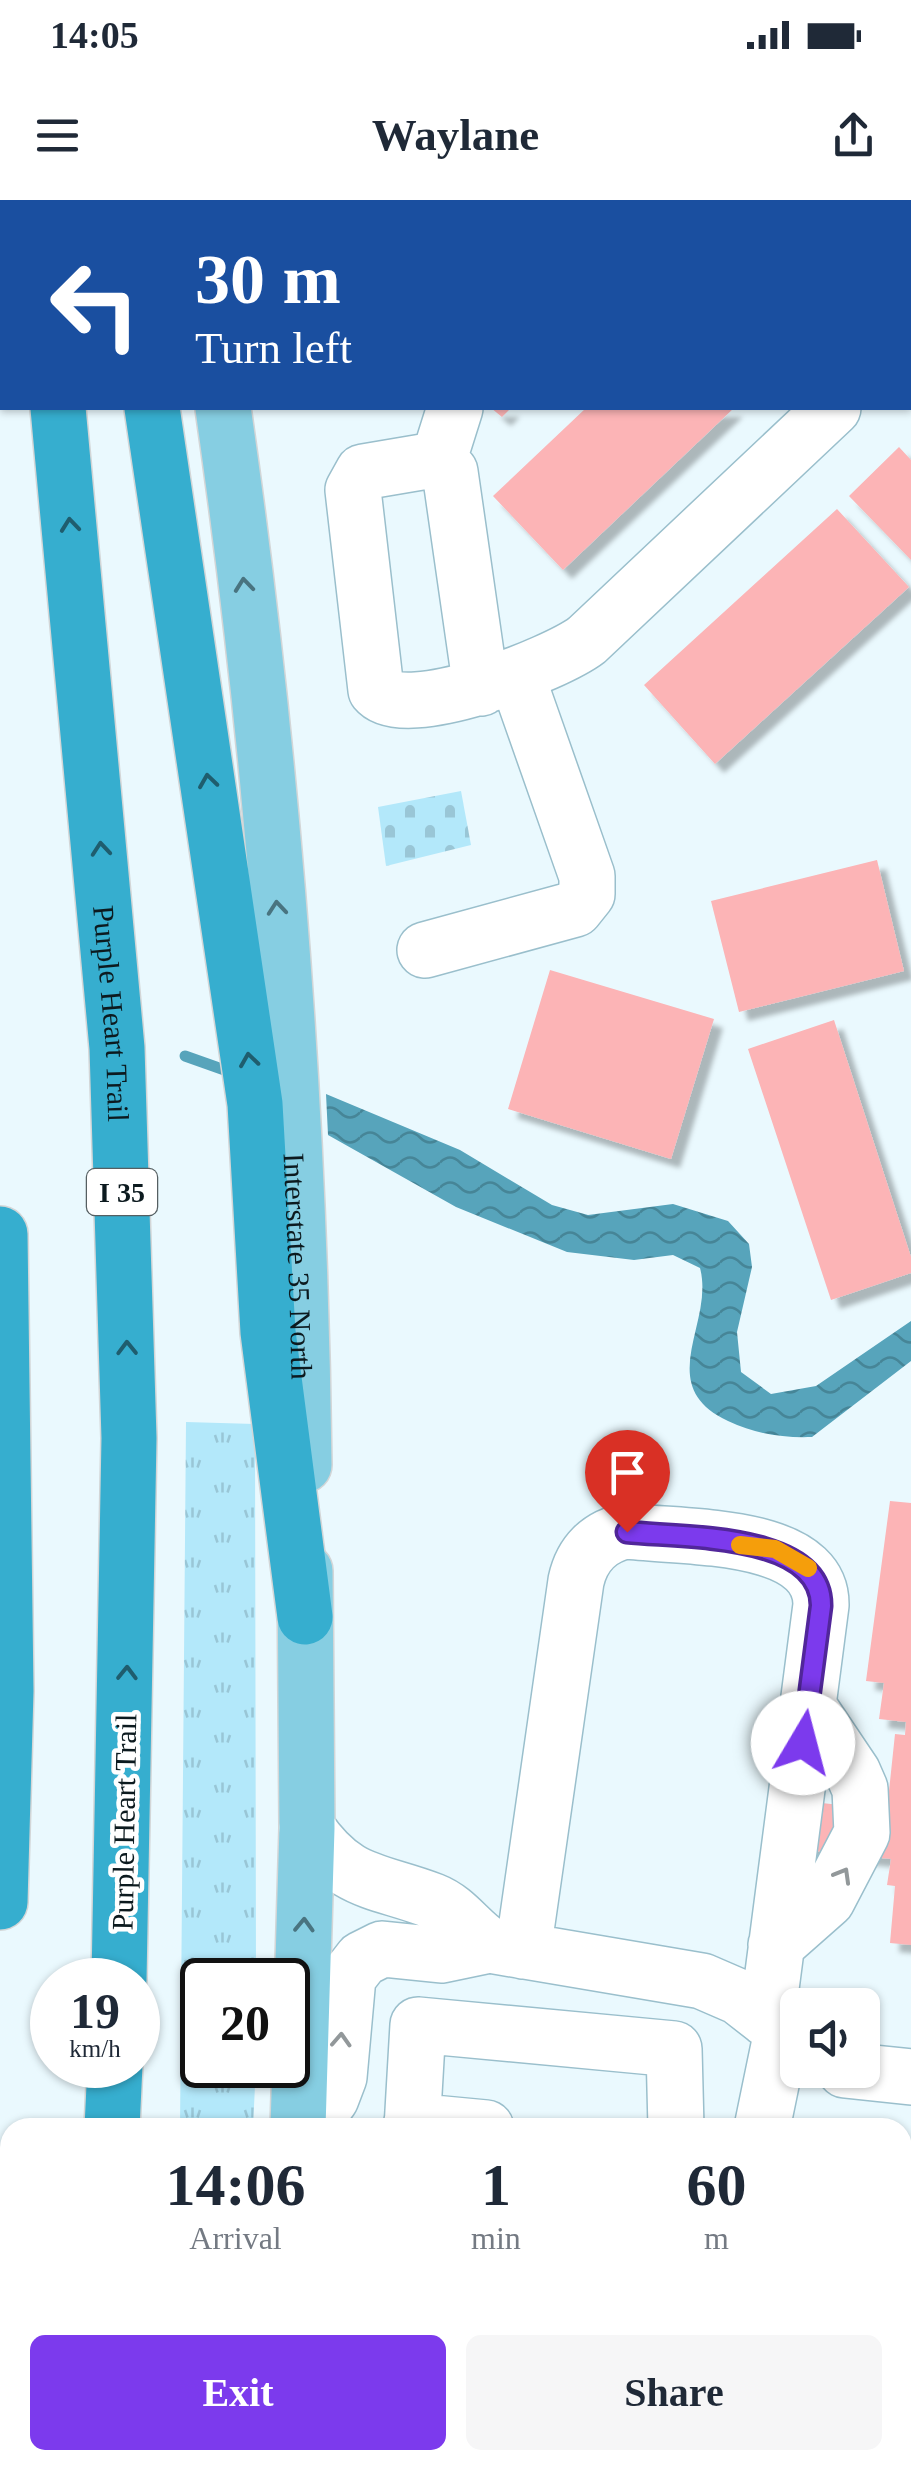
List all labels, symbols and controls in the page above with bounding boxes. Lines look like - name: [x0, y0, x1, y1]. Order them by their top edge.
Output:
- text: 14:05: [50, 14, 139, 56]
- icon: menu: [30, 108, 85, 163]
- icon: share: [826, 108, 881, 163]
- text: Waylane: [372, 110, 539, 160]
- icon: left: [30, 240, 160, 370]
- text: 30 m: [195, 241, 341, 318]
- text: Turn left: [195, 323, 352, 373]
- one-way arrow: [60, 517, 82, 533]
- one-way arrow: [234, 576, 255, 592]
- one-way arrow: [198, 773, 219, 790]
- one-way arrow: [91, 840, 113, 856]
- one-way arrow: [266, 900, 288, 916]
- street label: Purple Heart Trail: [87, 904, 136, 1122]
- one-way arrow: [239, 1052, 260, 1069]
- street label: Interstate 35 North: [278, 1152, 319, 1380]
- road number: I 35: [87, 1169, 157, 1215]
- one-way arrow: [116, 1339, 137, 1355]
- pin: [585, 1430, 670, 1533]
- icon: arrive: [600, 1445, 655, 1500]
- one-way arrow: [117, 1664, 138, 1680]
- position arrow: [751, 1691, 855, 1795]
- street label: Purple Heart Trail: [106, 1713, 142, 1931]
- one-way arrow: [830, 1868, 850, 1886]
- one-way arrow: [293, 1917, 314, 1933]
- speed limit sign: 20: [180, 1958, 310, 2088]
- text: 19: [70, 1983, 120, 2039]
- map controls: [780, 1988, 880, 2088]
- button: sound: [780, 1988, 880, 2088]
- one-way arrow: [330, 2031, 351, 2047]
- text: km/h: [69, 2035, 121, 2062]
- text: 14:06: [166, 2152, 306, 2218]
- text: 1: [481, 2152, 511, 2218]
- text: 60: [686, 2152, 746, 2218]
- text: Arrival: [189, 2220, 282, 2256]
- text: min: [471, 2220, 521, 2256]
- text: m: [704, 2220, 729, 2256]
- button: Exit: [30, 2335, 446, 2450]
- button: Share: [466, 2335, 882, 2450]

